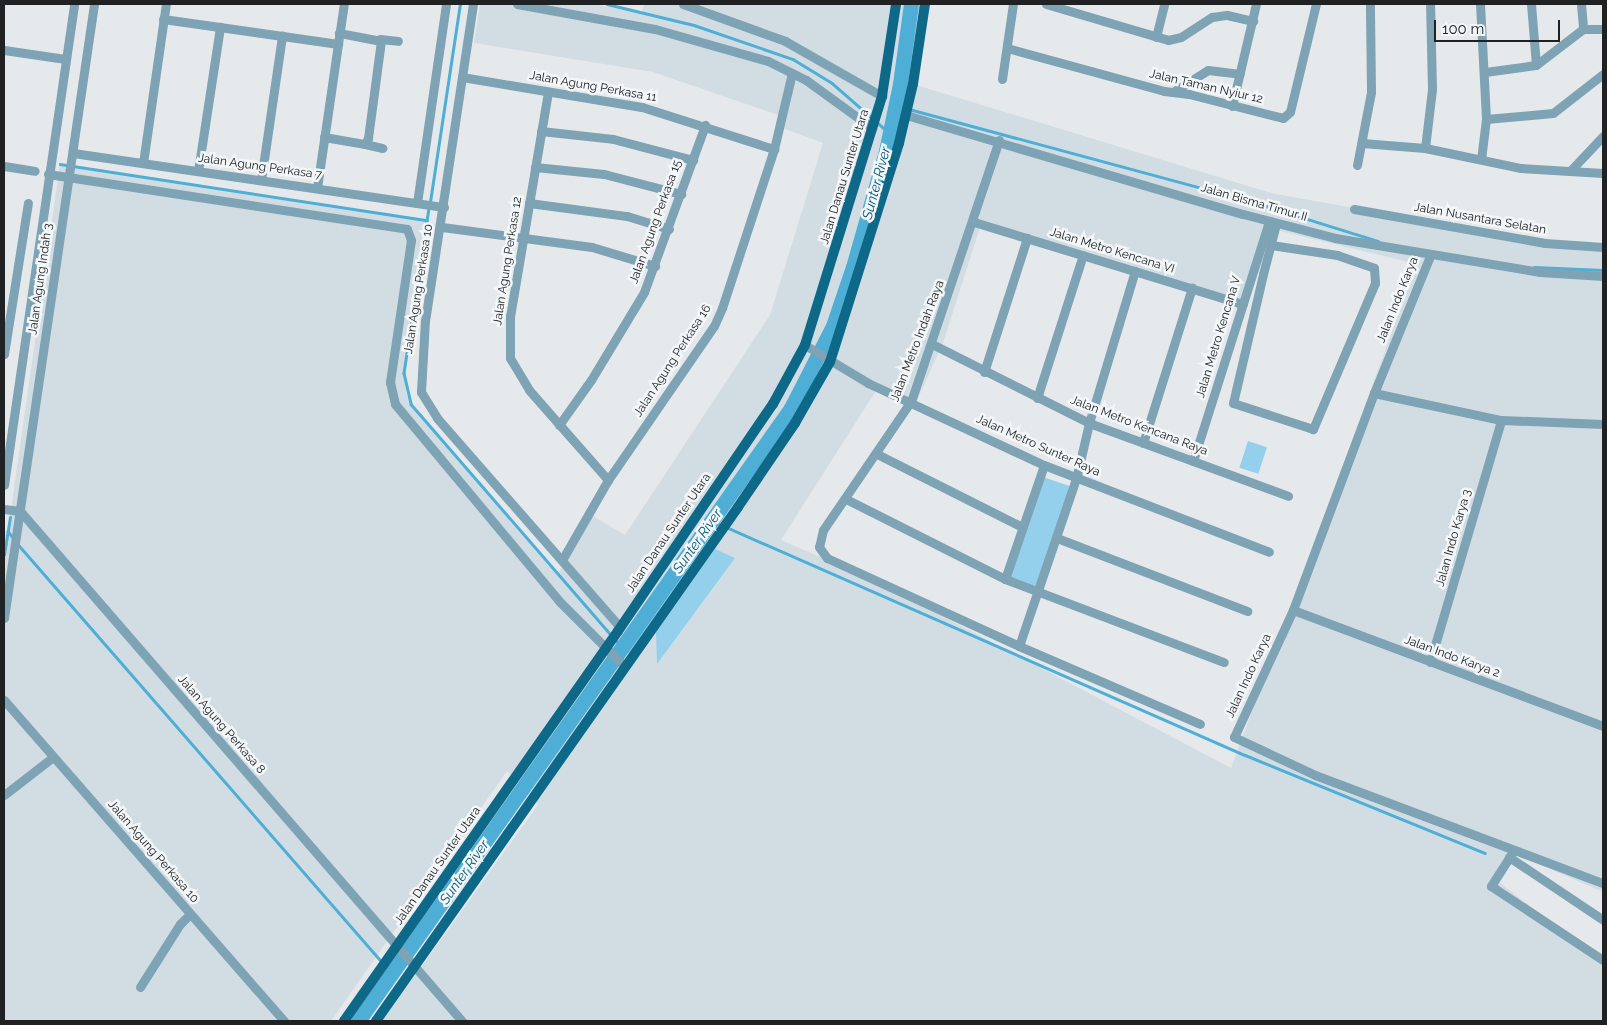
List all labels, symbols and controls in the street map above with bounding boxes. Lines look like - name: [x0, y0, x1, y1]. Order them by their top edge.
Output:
- scale bar: [1437, 10, 1563, 42]
- text: 100 m: [1442, 20, 1484, 38]
- street label: Jalan Taman Nyiur 12: [1148, 67, 1264, 107]
- street label: Jalan Agung Perkasa 11: [528, 69, 658, 105]
- street label: Jalan Danau Sunter Utara: [818, 108, 872, 246]
- water label: Sunter River: [858, 145, 894, 221]
- street label: Jalan Agung Perkasa 7: [197, 151, 323, 183]
- street label: Jalan Agung Perkasa 15: [627, 158, 685, 286]
- street label: Jalan Bisma Timur II: [1199, 181, 1309, 225]
- street label: Jalan Agung Perkasa 12: [491, 196, 525, 326]
- street label: Jalan Nusantara Selatan: [1413, 200, 1547, 238]
- street label: Jalan Agung Indah 3: [26, 222, 56, 336]
- street label: Jalan Agung Perkasa 10: [402, 223, 436, 355]
- street label: Jalan Metro Kencana VI: [1048, 225, 1176, 277]
- street label: Jalan Indo Karya: [1374, 255, 1422, 345]
- street label: Jalan Metro Kencana V: [1194, 274, 1244, 400]
- street label: Jalan Metro Indah Raya: [888, 278, 948, 404]
- street label: Jalan Agung Perkasa 16: [631, 302, 715, 420]
- street label: Jalan Metro Kencana Raya: [1068, 393, 1210, 459]
- street label: Jalan Metro Sunter Raya: [974, 412, 1102, 480]
- street label: Jalan Danau Sunter Utara: [624, 471, 714, 595]
- street label: Jalan Indo Karya 3: [1433, 488, 1475, 588]
- water label: Sunter River: [669, 506, 725, 576]
- street label: Jalan Indo Karya: [1223, 632, 1275, 720]
- street label: Jalan Indo Karya 2: [1402, 633, 1502, 681]
- street label: Jalan Agung Perkasa 8: [174, 673, 268, 777]
- street label: Jalan Agung Perkasa 10: [104, 798, 202, 906]
- street label: Jalan Danau Sunter Utara: [392, 804, 484, 928]
- water label: Sunter River: [436, 837, 492, 907]

